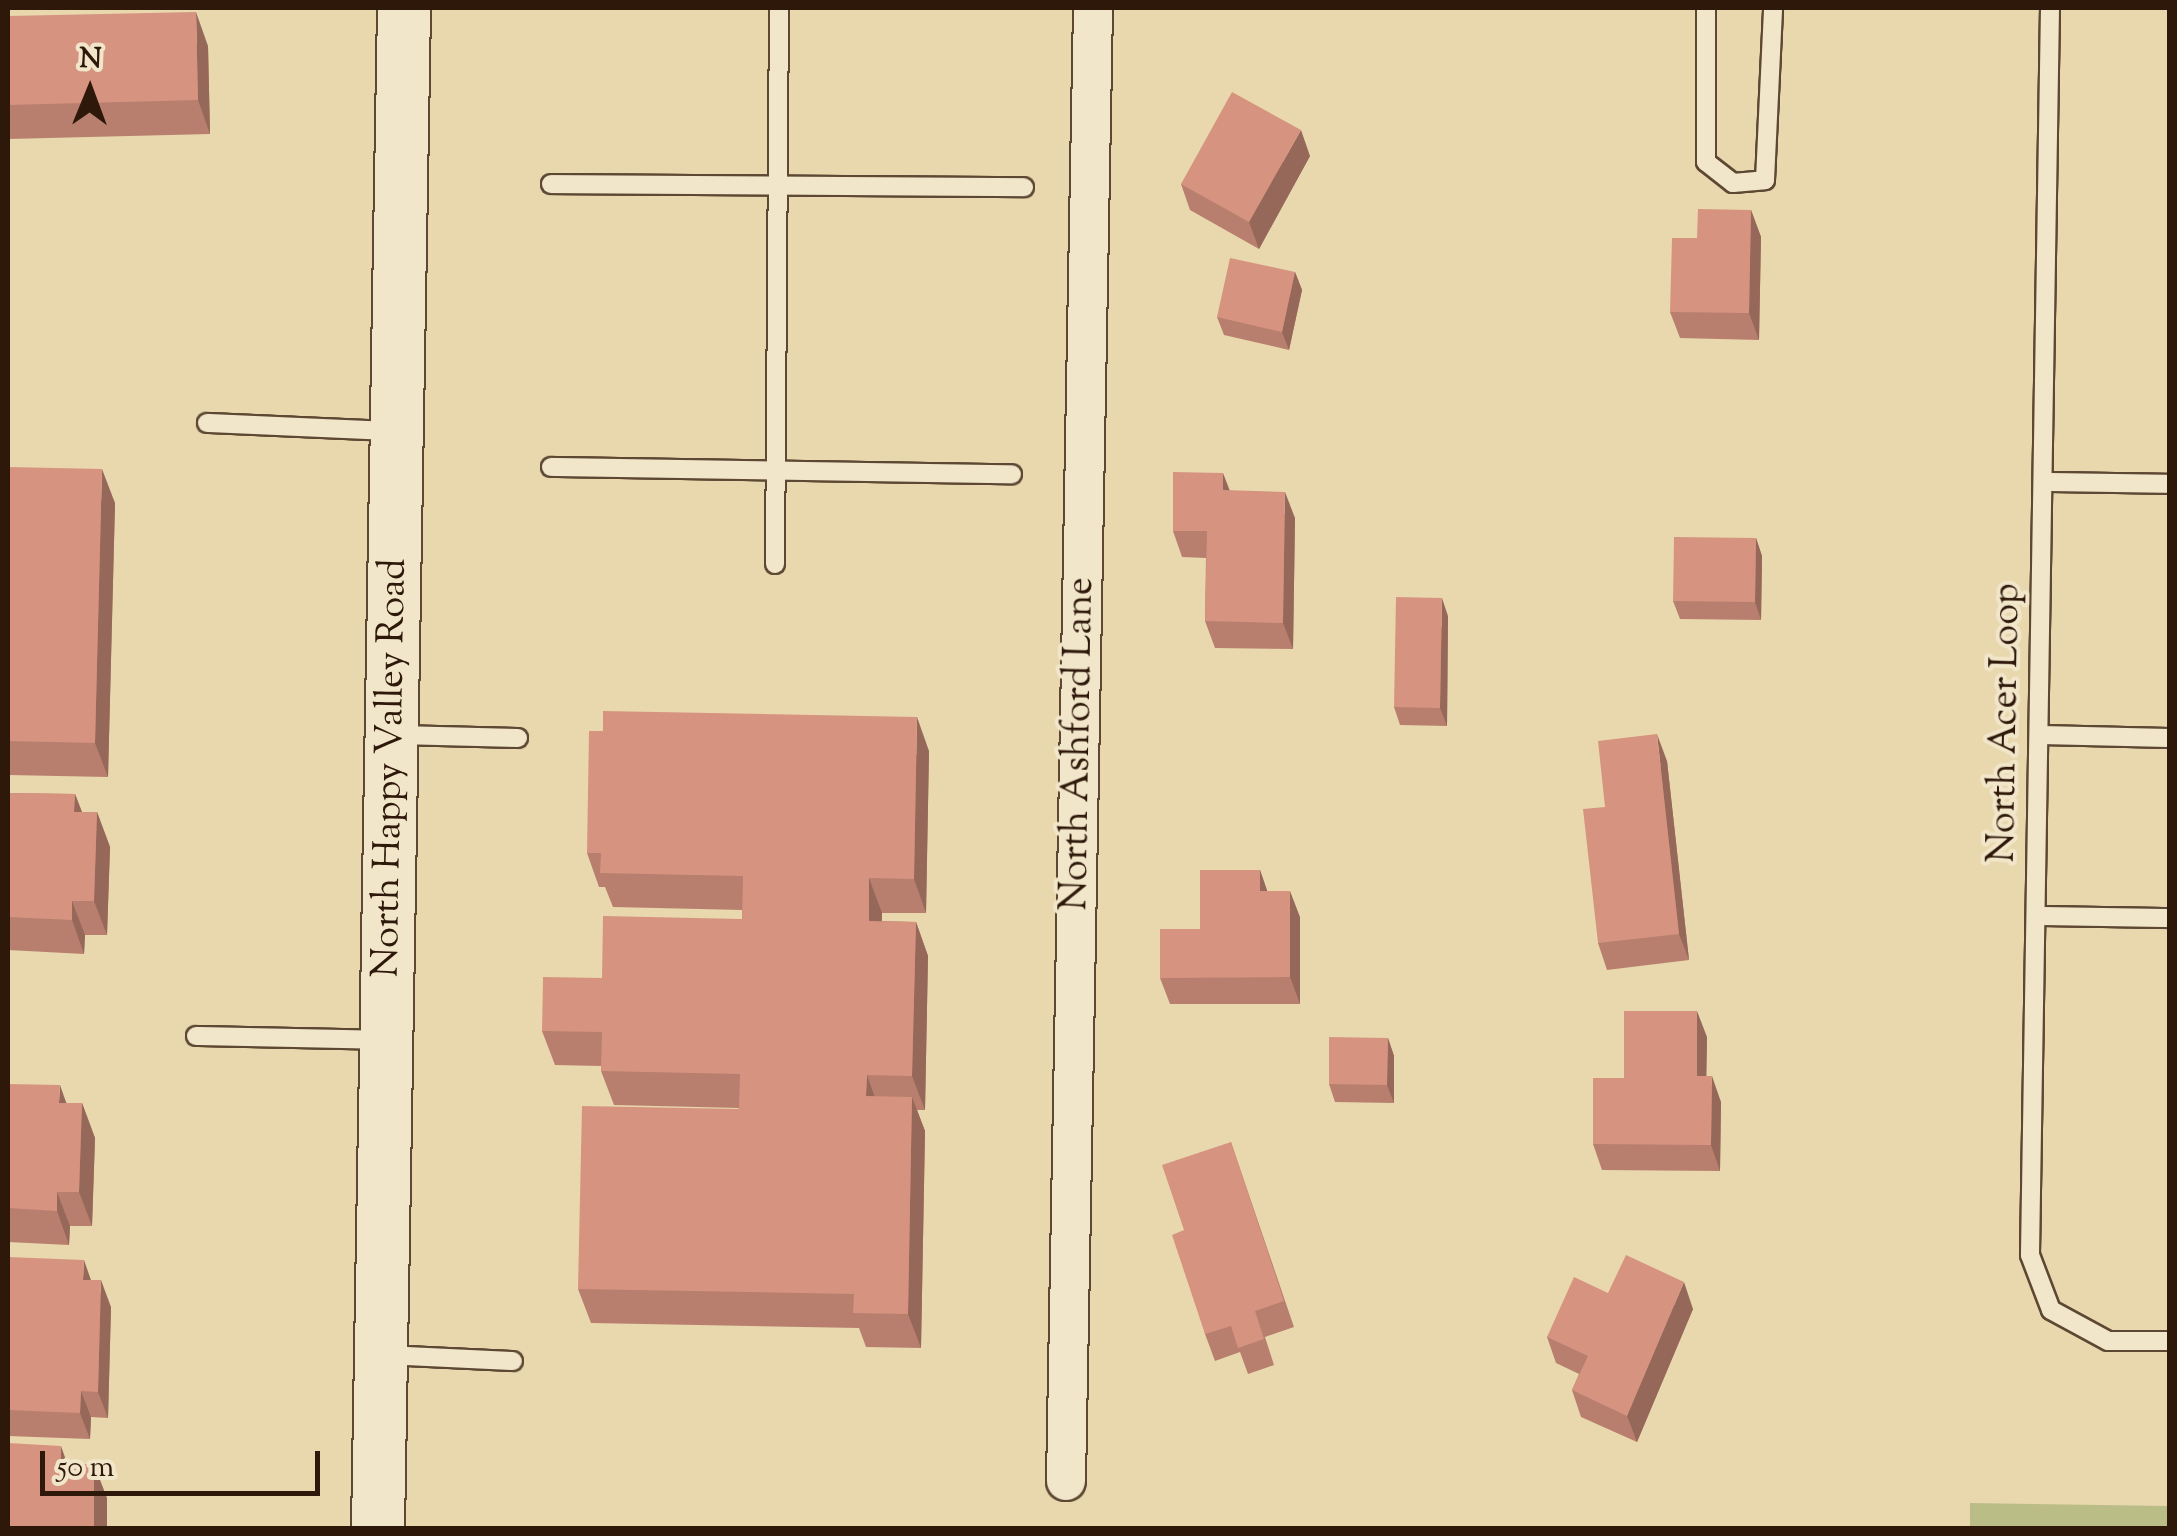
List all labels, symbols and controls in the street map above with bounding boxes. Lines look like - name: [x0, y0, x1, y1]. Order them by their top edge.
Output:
- north arrow: [40, 40, 140, 140]
- text: N: [79, 40, 102, 80]
- street label: North Happy Valley Road: [366, 558, 418, 978]
- street label: North Ashford Lane: [1054, 577, 1106, 911]
- street label: North Acer Loop: [1982, 583, 2032, 863]
- scale bar: [45, 1431, 325, 1493]
- text: 50 m: [57, 1447, 114, 1490]

